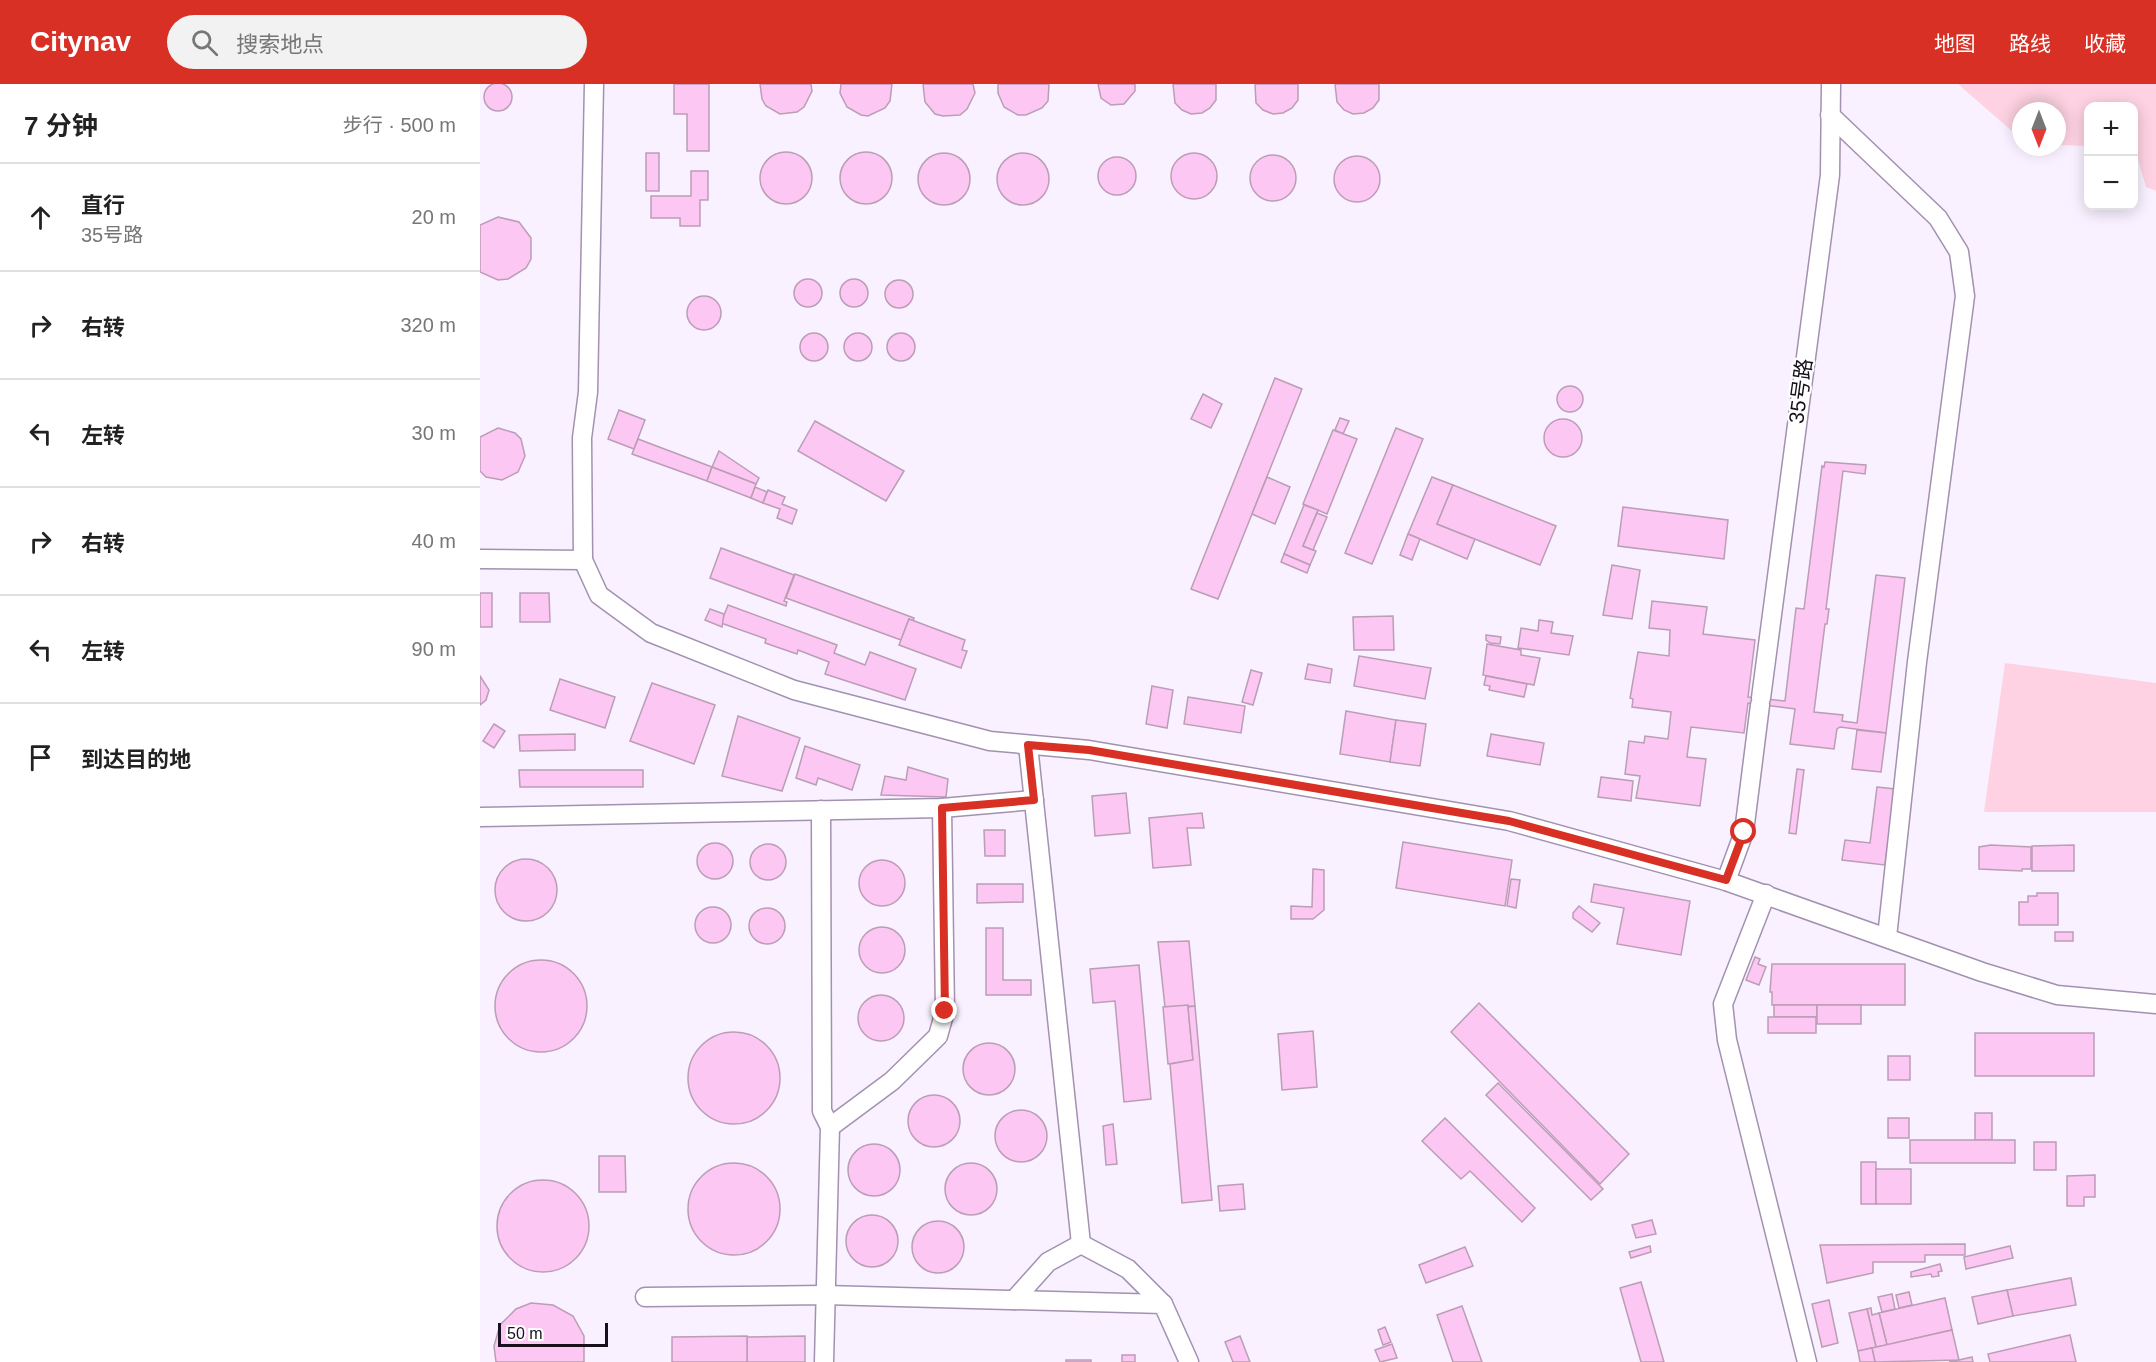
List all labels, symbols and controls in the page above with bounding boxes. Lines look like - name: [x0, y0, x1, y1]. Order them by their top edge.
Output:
- search box: [167, 15, 587, 69]
- text: Citynav: [30, 26, 131, 57]
- icon: search: [188, 26, 221, 59]
- text: 搜索地点: [236, 32, 324, 57]
- text: 地图: [1934, 32, 1976, 55]
- text: 路线: [2009, 32, 2051, 55]
- text: 收藏: [2084, 32, 2126, 55]
- north arrow: [2012, 102, 2066, 156]
- map controls: [2084, 102, 2138, 210]
- button: +: [2084, 102, 2138, 156]
- text: 7 分钟: [24, 111, 98, 141]
- text: 步行 · 500 m: [343, 114, 456, 136]
- button: −: [2084, 156, 2138, 210]
- text: 直行: [81, 193, 125, 218]
- icon: ahead: [24, 201, 57, 234]
- text: 20 m: [412, 206, 456, 228]
- text: 35号路: [81, 224, 143, 246]
- icon: right: [24, 309, 57, 342]
- text: 320 m: [400, 314, 456, 336]
- text: 右转: [81, 315, 125, 340]
- street label: 35号路: [1784, 357, 1816, 425]
- icon: left: [24, 417, 57, 450]
- text: 30 m: [412, 422, 456, 444]
- text: 左转: [81, 423, 125, 448]
- icon: right: [24, 525, 57, 558]
- text: 40 m: [412, 530, 456, 552]
- text: 右转: [81, 531, 125, 556]
- icon: left: [24, 633, 57, 666]
- text: 90 m: [412, 638, 456, 660]
- text: 左转: [81, 639, 125, 664]
- icon: arrive: [24, 741, 57, 774]
- text: 到达目的地: [81, 747, 191, 772]
- route start: [1730, 818, 1756, 844]
- route end: [931, 997, 957, 1023]
- scale bar: [498, 1320, 608, 1348]
- text: 50 m: [507, 1325, 543, 1342]

